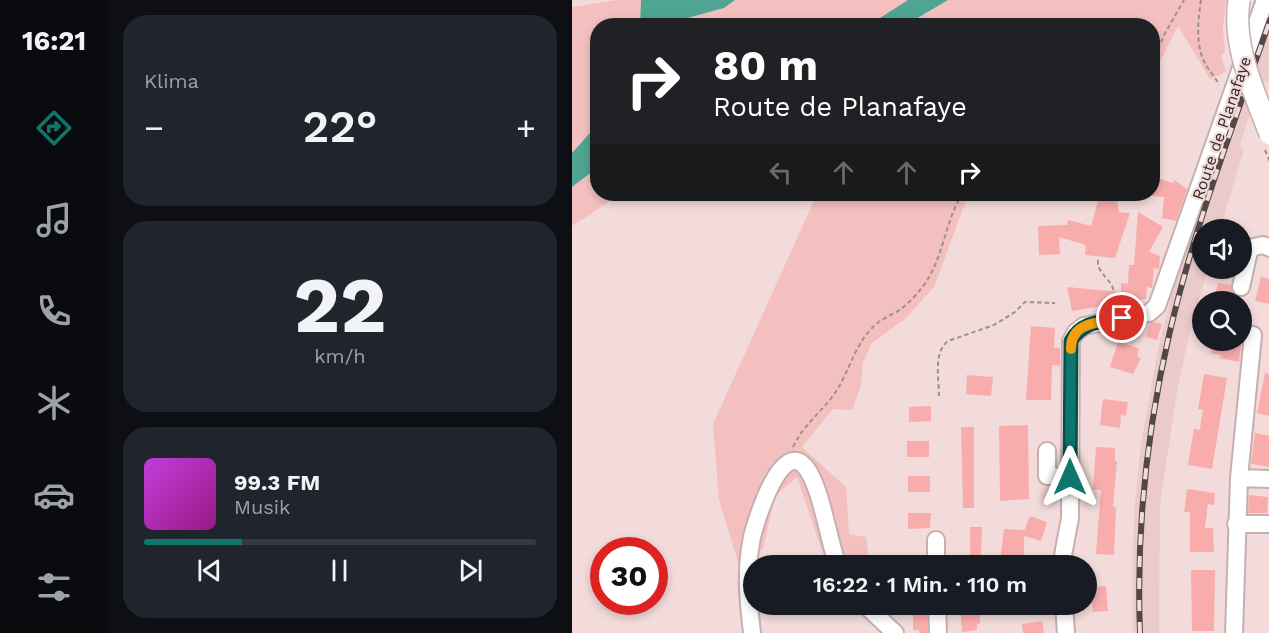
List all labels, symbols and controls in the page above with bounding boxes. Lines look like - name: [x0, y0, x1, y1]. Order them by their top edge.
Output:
- text: 16:21: [22, 25, 86, 57]
- text: 80 m: [713, 41, 818, 90]
- icon: right: [614, 42, 692, 120]
- street label: Route de Planafaye: [1188, 54, 1255, 202]
- text: Klima: [144, 69, 199, 93]
- text: Route de Planafaye: [713, 91, 967, 123]
- text: 22°: [303, 100, 377, 153]
- icon: directions: [33, 107, 75, 149]
- text: −: [144, 108, 164, 147]
- text: +: [516, 108, 536, 147]
- icon: left: [764, 156, 797, 189]
- icon: ahead: [827, 156, 860, 189]
- icon: ahead: [890, 156, 923, 189]
- icon: right: [953, 156, 986, 189]
- icon: music: [33, 199, 75, 241]
- map controls: [1192, 219, 1252, 351]
- button: sound: [1192, 219, 1252, 279]
- text: 22: [294, 259, 386, 351]
- icon: phone: [33, 290, 75, 332]
- button: search: [1192, 291, 1252, 351]
- pin: [1096, 292, 1147, 343]
- icon: arrive: [1105, 301, 1138, 334]
- text: km/h: [314, 344, 366, 368]
- icon: climate: [33, 382, 75, 424]
- position arrow: [1038, 445, 1102, 509]
- text: 99.3 FM: [234, 470, 320, 495]
- icon: car: [33, 474, 75, 516]
- text: Musik: [234, 495, 290, 519]
- speed limit sign: 30: [590, 537, 668, 615]
- icon: previous: [193, 554, 226, 587]
- icon: pause: [323, 554, 356, 587]
- icon: next: [454, 554, 487, 587]
- icon: filters: [33, 566, 75, 608]
- text: 16:22 · 1 Min. · 110 m: [813, 572, 1027, 597]

